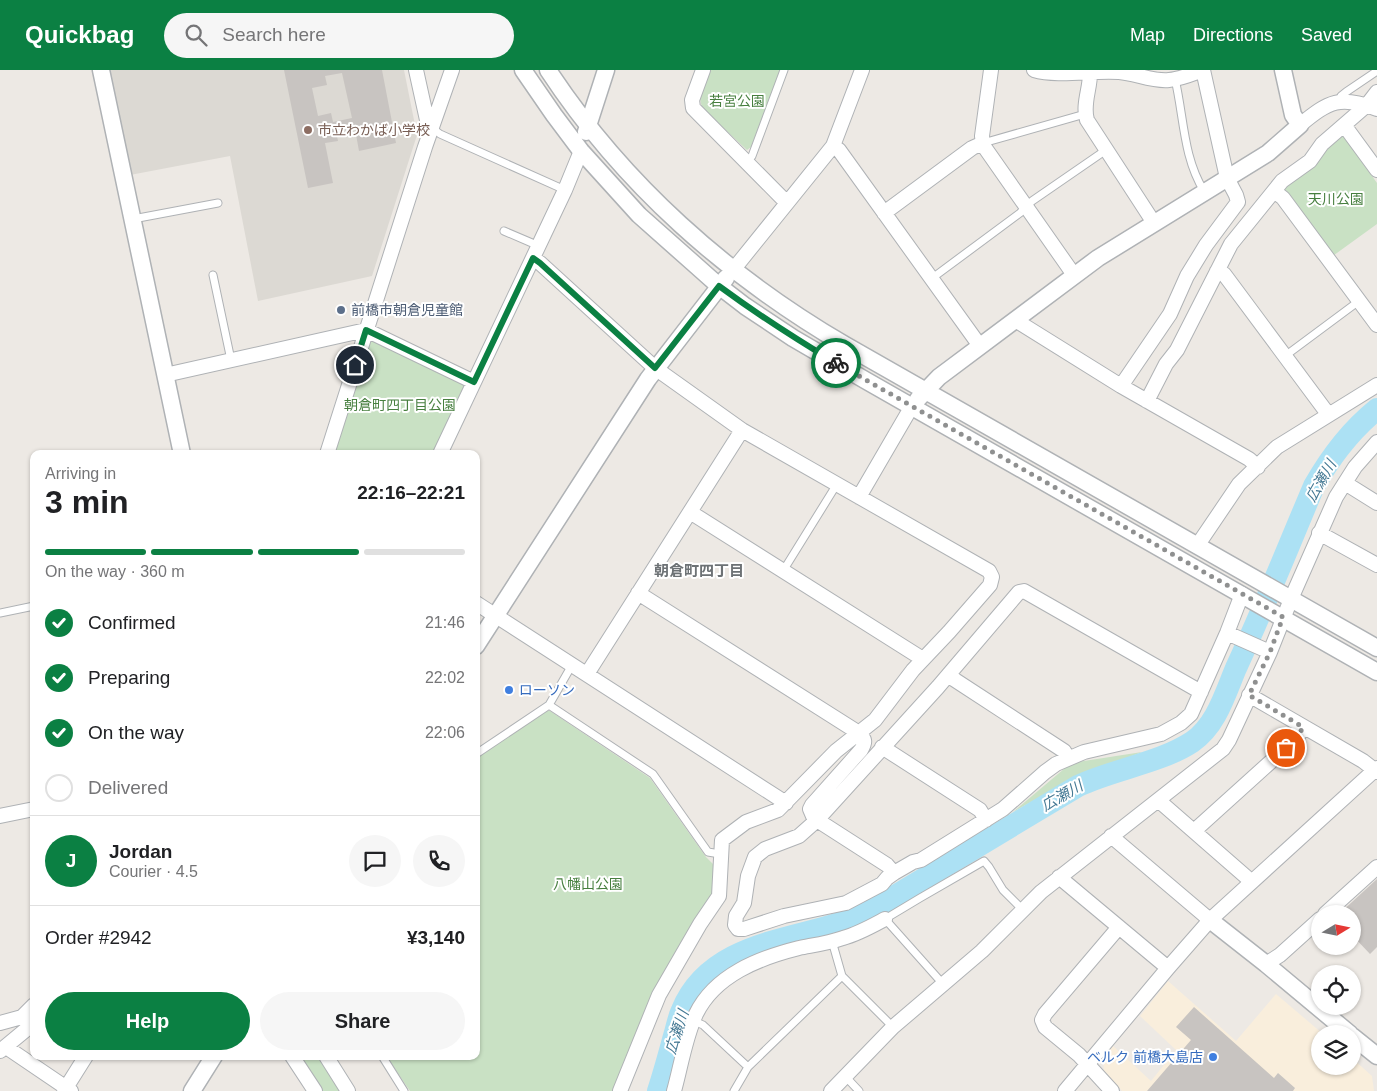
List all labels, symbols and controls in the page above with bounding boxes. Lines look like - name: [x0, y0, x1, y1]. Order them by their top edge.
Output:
- search box: [164, 13, 514, 58]
- text: Quickbag: [25, 21, 134, 48]
- icon: search: [182, 21, 210, 49]
- text: Search here: [222, 24, 326, 45]
- text: Map: [1130, 25, 1165, 45]
- text: Directions: [1193, 25, 1273, 45]
- text: Saved: [1301, 25, 1352, 45]
- park label: 若宮公園: [709, 93, 765, 109]
- place label: 市立わかば小学校: [318, 122, 430, 138]
- marker: 市立わかば小学校: [302, 124, 314, 136]
- park label: 天川公園: [1308, 191, 1364, 207]
- place label: 前橋市朝倉児童館: [351, 302, 463, 318]
- marker: 前橋市朝倉児童館: [335, 304, 347, 316]
- courier: [811, 338, 861, 388]
- pin: [334, 344, 376, 386]
- icon: bike: [822, 349, 850, 377]
- icon: home: [341, 351, 369, 379]
- park label: 朝倉町四丁目公園: [344, 397, 456, 413]
- water label: 広瀬川: [1302, 455, 1340, 504]
- text: Arriving in: [45, 465, 116, 482]
- text: 22:16–22:21: [357, 482, 465, 503]
- text: 3 min: [45, 484, 129, 520]
- district label: 朝倉町四丁目: [654, 562, 744, 579]
- text: On the way · 360 m: [45, 563, 185, 580]
- icon: check: [45, 609, 73, 637]
- text: Confirmed: [88, 612, 176, 633]
- text: 21:46: [425, 614, 465, 631]
- icon: check: [45, 664, 73, 692]
- text: Preparing: [88, 667, 170, 688]
- text: 22:02: [425, 669, 465, 686]
- place label: ローソン: [519, 682, 575, 698]
- marker: ローソン: [503, 684, 515, 696]
- icon: check: [45, 719, 73, 747]
- text: On the way: [88, 722, 184, 743]
- text: 22:06: [425, 724, 465, 741]
- pin: [1265, 727, 1307, 769]
- icon: bag: [1272, 734, 1300, 762]
- water label: 広瀬川: [1038, 776, 1087, 814]
- text: Delivered: [88, 777, 168, 798]
- button: chat: [349, 835, 401, 887]
- button: phone: [413, 835, 465, 887]
- text: Jordan: [109, 841, 172, 862]
- text: J: [66, 850, 76, 871]
- text: Courier · 4.5: [109, 863, 198, 880]
- park label: 八幡山公園: [553, 876, 623, 892]
- north arrow: [1311, 905, 1361, 955]
- map controls: [1311, 905, 1361, 1075]
- text: Order #2942: [45, 927, 152, 948]
- text: ¥3,140: [407, 927, 465, 948]
- button: locate: [1311, 965, 1361, 1015]
- button: Help: [45, 992, 250, 1050]
- button: Share: [260, 992, 465, 1050]
- water label: 広瀬川: [661, 1006, 692, 1056]
- button: layers: [1311, 1025, 1361, 1075]
- place label: ベルク 前橋大島店: [1087, 1049, 1203, 1065]
- marker: ベルク 前橋大島店: [1207, 1051, 1219, 1063]

